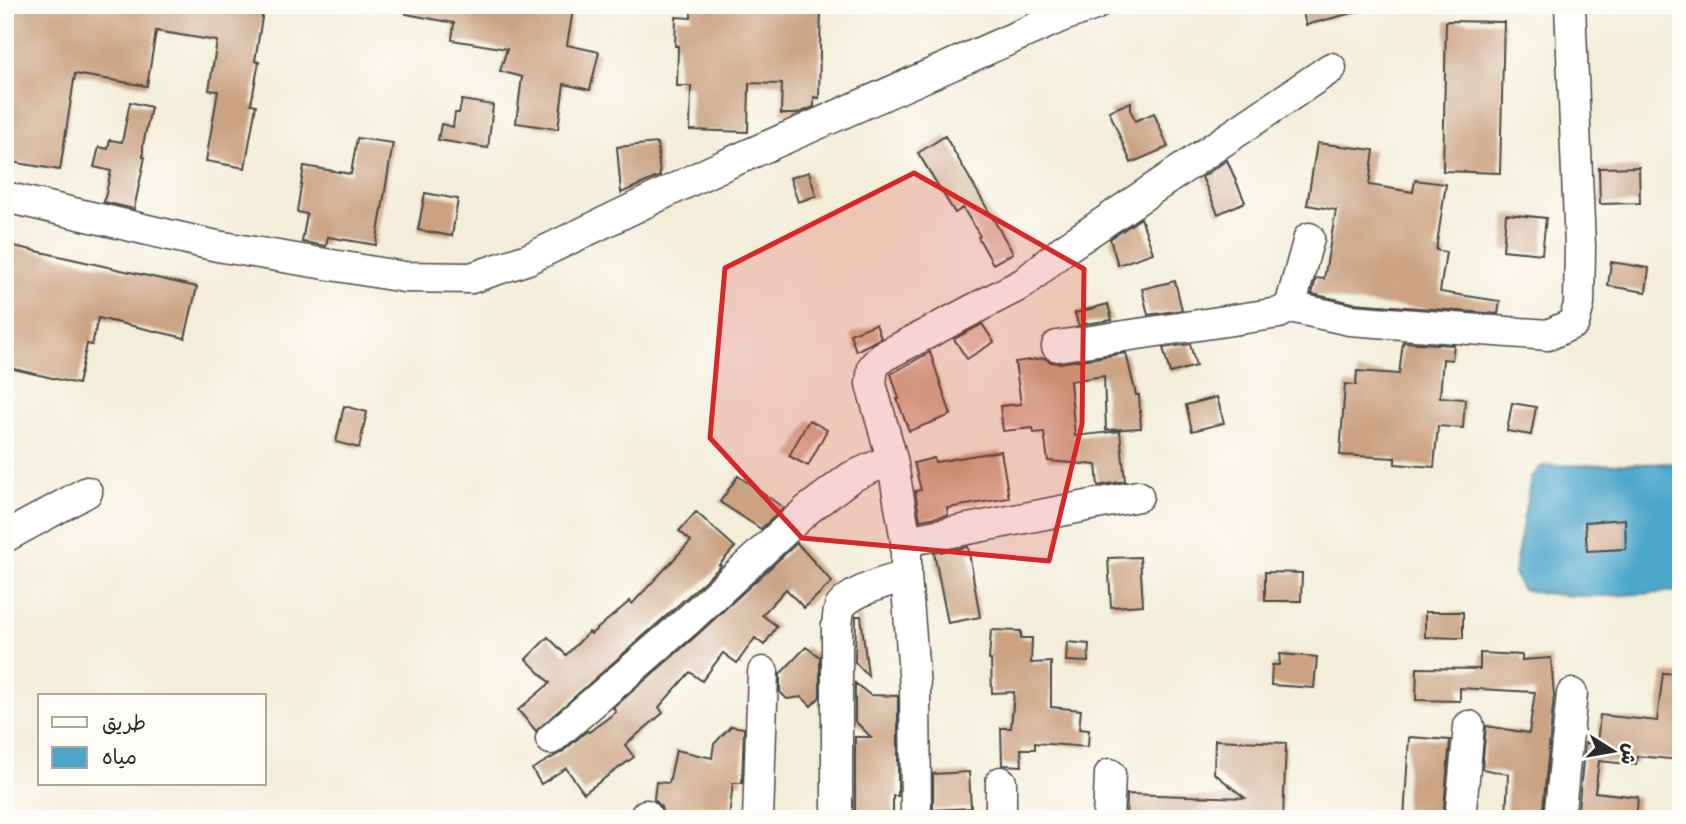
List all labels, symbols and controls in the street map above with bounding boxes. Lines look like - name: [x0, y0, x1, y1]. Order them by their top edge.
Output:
- legend: [38, 694, 266, 786]
- text: طريق: [102, 709, 146, 738]
- north arrow: [1578, 716, 1648, 786]
- text: ش: [1613, 741, 1643, 767]
- text: مياه: [102, 743, 137, 772]

